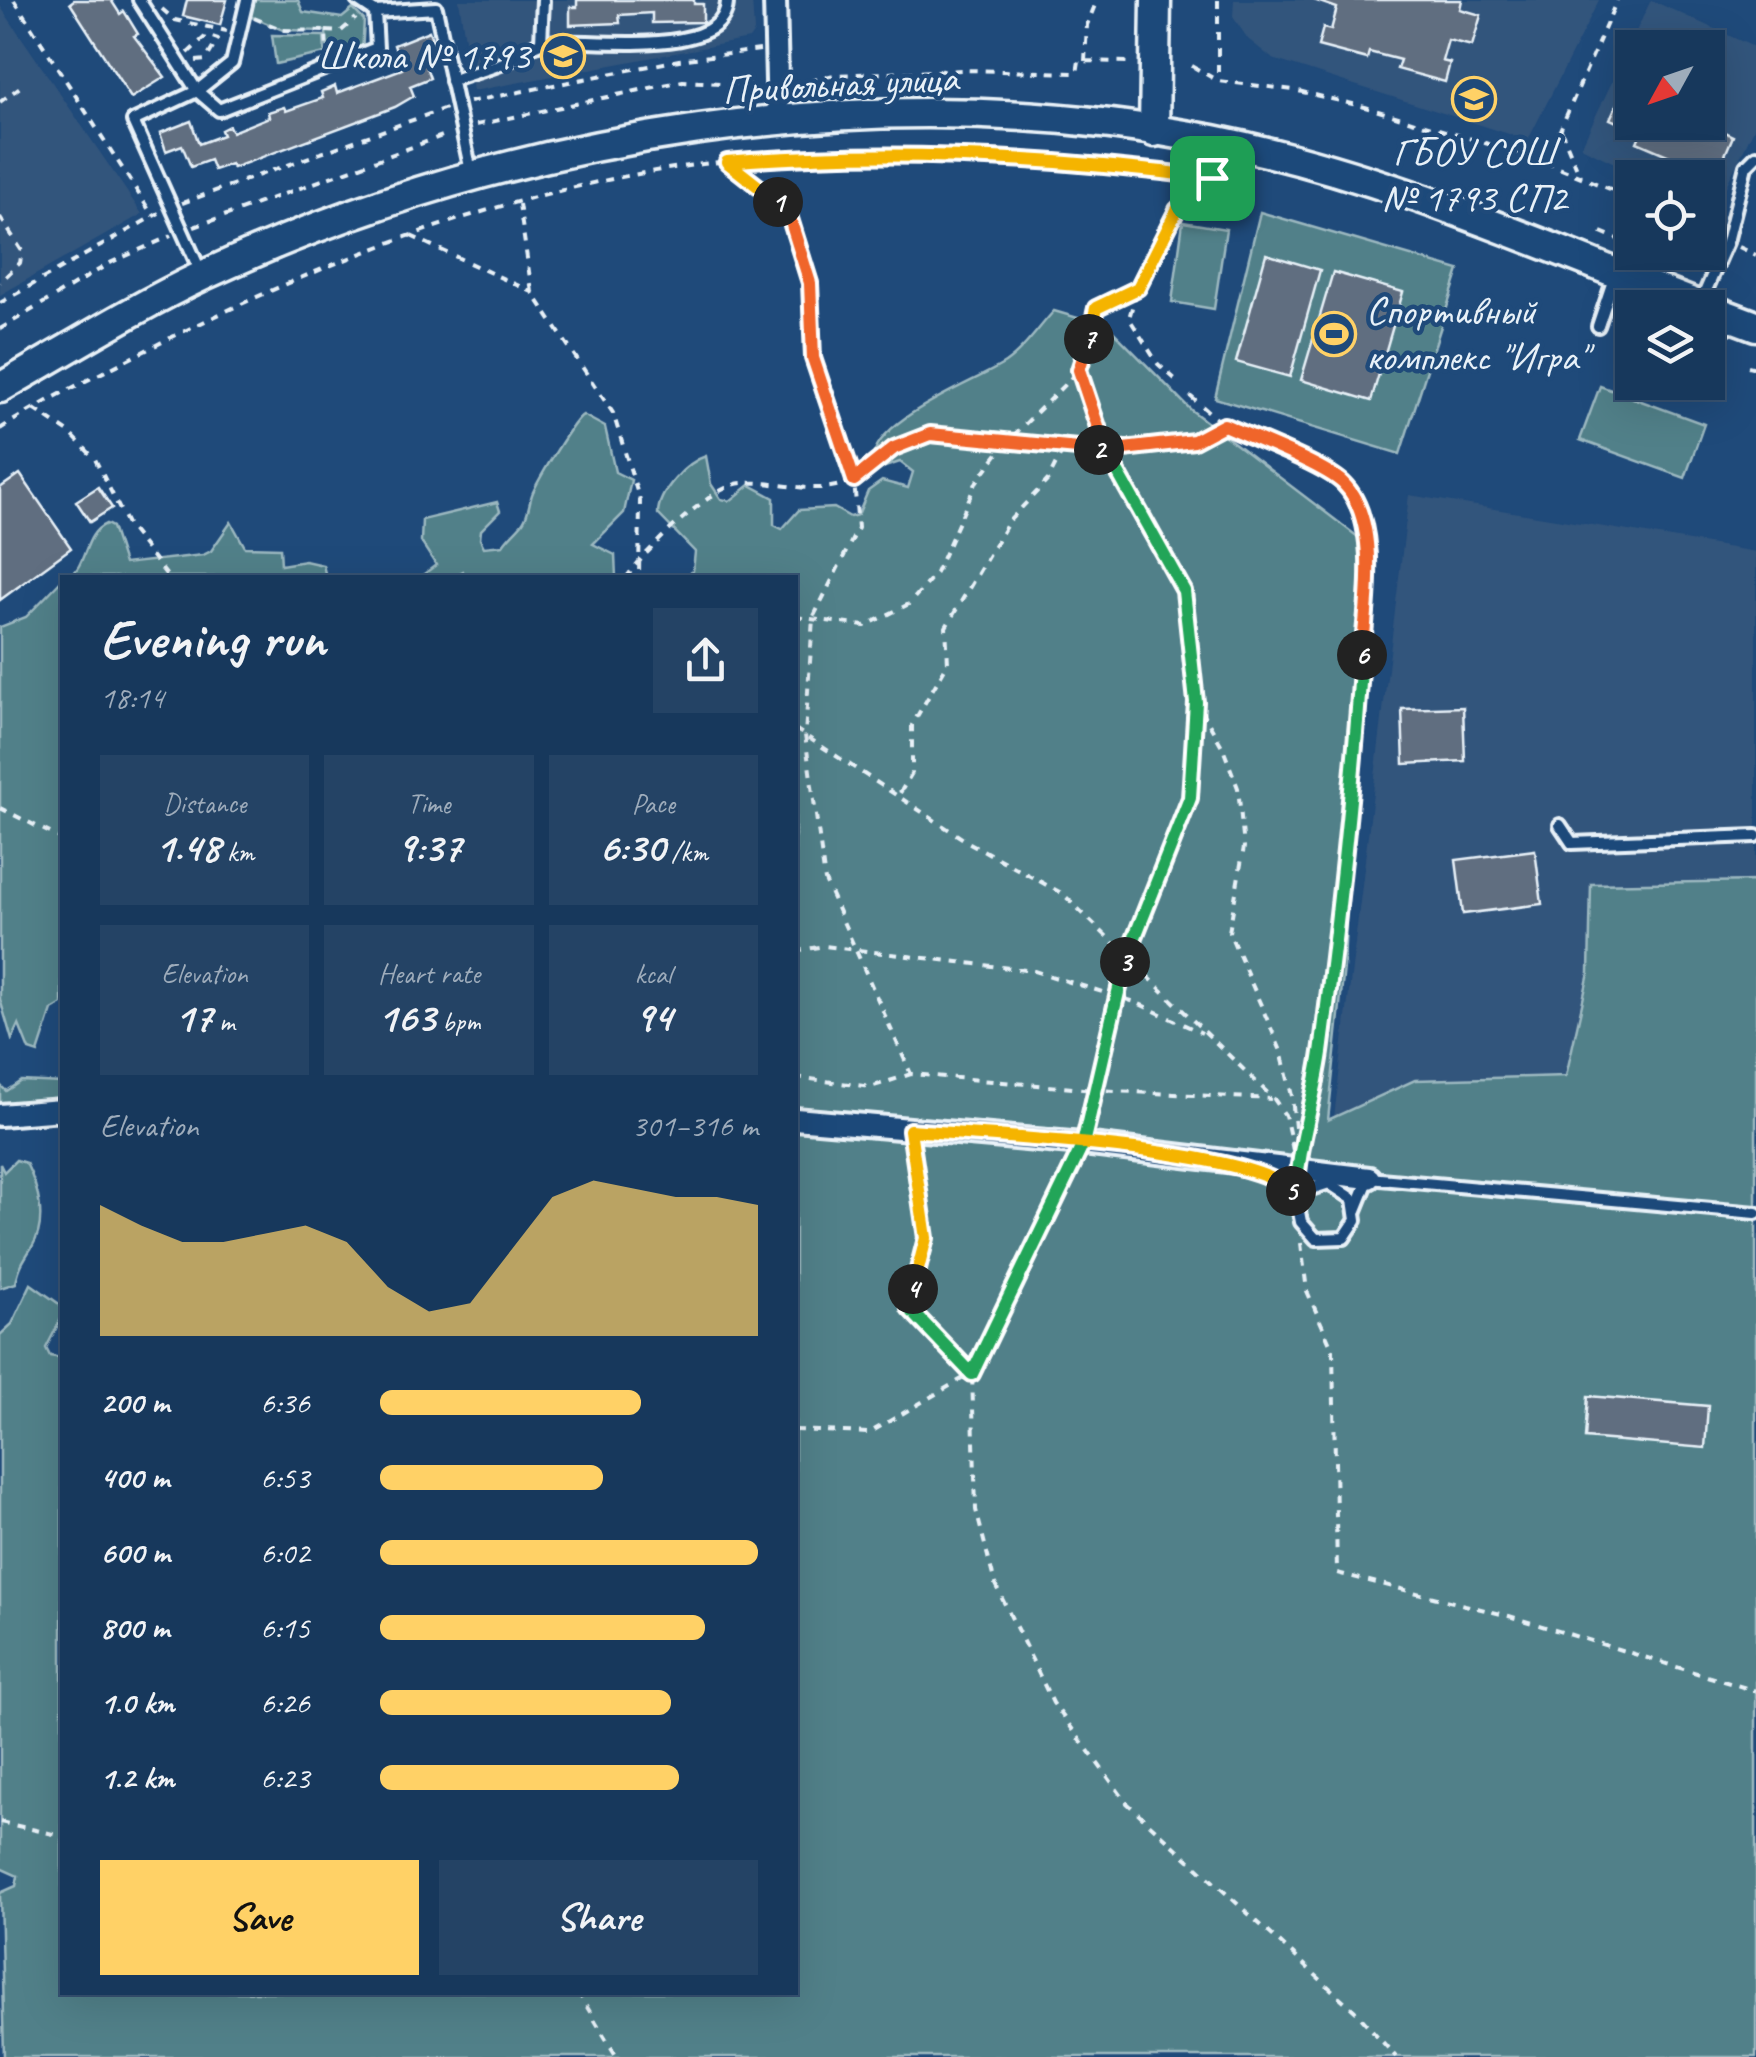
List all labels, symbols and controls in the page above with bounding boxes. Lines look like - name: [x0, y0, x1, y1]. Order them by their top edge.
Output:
- north arrow: [1615, 30, 1725, 140]
- map controls: [1615, 30, 1725, 400]
- place label: Школа № 1793: [317, 31, 533, 81]
- school or university icon: Школа № 1793: [540, 33, 586, 79]
- street label: Привольная улица: [721, 53, 962, 115]
- school or university icon: ГБОУ СОШ № 1793 СП2: [1451, 76, 1497, 122]
- place label: ГБОУ СОШ № 1793 СП2: [1381, 127, 1570, 223]
- pin: [1170, 136, 1255, 221]
- icon: arrive: [1185, 151, 1240, 206]
- button: locate: [1615, 160, 1725, 270]
- pin: 1: [753, 177, 803, 227]
- text: 1: [772, 184, 784, 219]
- place label: Спортивный комплекс "Игра": [1366, 286, 1595, 382]
- button: layers: [1615, 290, 1725, 400]
- sports icon: Спортивный комплекс "Игра": [1311, 311, 1357, 357]
- pin: 7: [1064, 314, 1114, 364]
- text: 7: [1083, 321, 1095, 356]
- pin: 2: [1074, 425, 1124, 475]
- text: 2: [1093, 432, 1105, 467]
- text: Evening run: [100, 604, 325, 674]
- button: share: [653, 608, 758, 713]
- pin: 6: [1337, 630, 1387, 680]
- text: 6: [1355, 637, 1369, 672]
- text: 18:14: [100, 677, 164, 718]
- text: Distance: [163, 786, 246, 821]
- text: Time: [408, 786, 450, 821]
- text: Pace: [632, 786, 675, 821]
- text: 1.48: [155, 821, 220, 874]
- text: 9:37: [397, 821, 461, 874]
- text: 6:30: [599, 821, 665, 874]
- text: km: [220, 834, 254, 869]
- text: /km: [665, 834, 708, 869]
- pin: 3: [1100, 937, 1150, 987]
- text: 3: [1119, 944, 1131, 979]
- text: Elevation: [162, 956, 248, 991]
- text: Heart rate: [378, 956, 480, 991]
- text: kcal: [635, 956, 672, 991]
- text: 17: [175, 991, 212, 1044]
- text: 163: [378, 991, 435, 1044]
- text: 94: [635, 991, 672, 1044]
- text: m: [212, 1004, 235, 1039]
- text: bpm: [435, 1004, 480, 1039]
- text: Elevation: [100, 1105, 198, 1146]
- text: 301–316 m: [632, 1105, 758, 1146]
- pin: 5: [1266, 1166, 1316, 1216]
- text: 5: [1285, 1173, 1297, 1208]
- pin: 4: [888, 1264, 938, 1314]
- text: 4: [907, 1271, 919, 1306]
- text: 200 m: [100, 1382, 169, 1423]
- text: 6:36: [260, 1382, 310, 1423]
- text: 400 m: [100, 1457, 169, 1498]
- text: 6:53: [260, 1457, 310, 1498]
- text: 600 m: [100, 1532, 170, 1573]
- text: 6:02: [260, 1532, 310, 1573]
- text: 800 m: [100, 1607, 169, 1648]
- text: 6:15: [260, 1607, 310, 1648]
- text: 1.0 km: [100, 1682, 174, 1723]
- text: 6:26: [260, 1682, 310, 1723]
- text: 1.2 km: [100, 1757, 174, 1798]
- text: 6:23: [260, 1757, 310, 1798]
- button: Save: [100, 1860, 419, 1975]
- button: Share: [439, 1860, 758, 1975]

